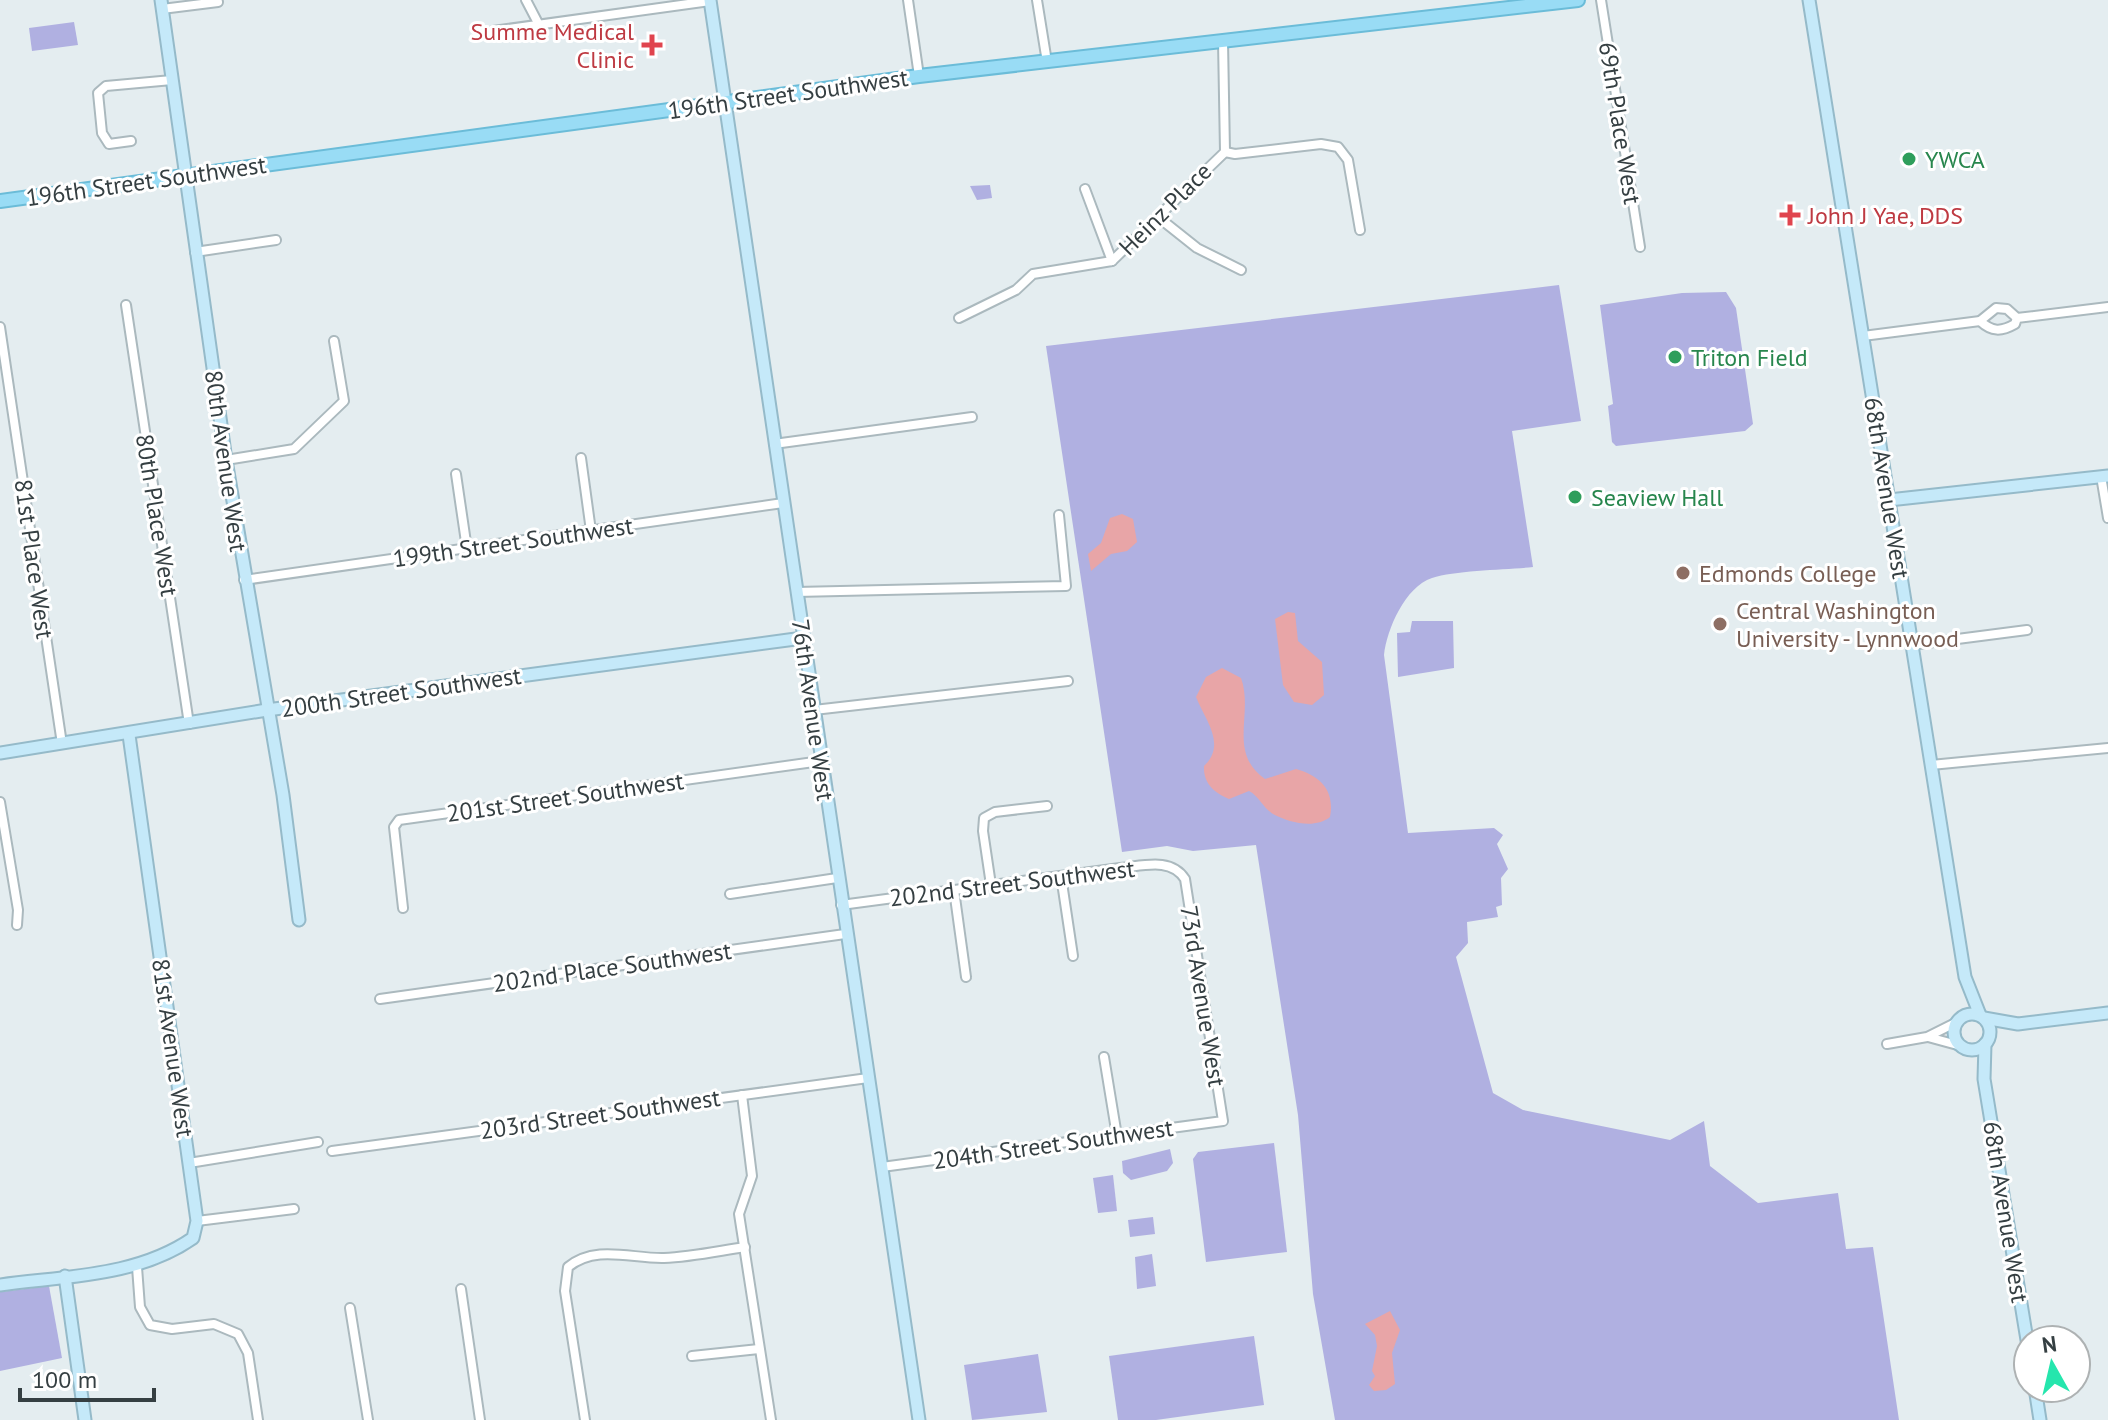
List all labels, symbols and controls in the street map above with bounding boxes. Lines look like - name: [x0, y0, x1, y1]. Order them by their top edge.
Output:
- place label: Summe Medical Clinic: [470, 16, 634, 75]
- marker: Summe Medical Clinic: [641, 34, 663, 56]
- street label: 69th Place West: [1592, 40, 1648, 206]
- street label: 196th Street Southwest: [666, 62, 910, 126]
- place label: YWCA: [1925, 144, 1985, 175]
- street label: 196th Street Southwest: [24, 149, 268, 213]
- marker: YWCA: [1900, 150, 1918, 168]
- street label: Heinz Place: [1112, 156, 1218, 262]
- place label: John J Yae, DDS: [1807, 200, 1963, 231]
- marker: John J Yae, DDS: [1779, 204, 1801, 226]
- place label: Triton Field: [1691, 342, 1808, 373]
- marker: Triton Field: [1666, 348, 1684, 366]
- street label: 80th Avenue West: [198, 368, 254, 554]
- street label: 68th Avenue West: [1857, 395, 1917, 581]
- street label: 80th Place West: [129, 432, 185, 598]
- street label: 81st Place West: [7, 477, 61, 641]
- place label: Seaview Hall: [1591, 482, 1723, 513]
- marker: Seaview Hall: [1566, 488, 1584, 506]
- street label: 199th Street Southwest: [391, 510, 635, 574]
- place label: Edmonds College: [1699, 558, 1876, 589]
- marker: Edmonds College: [1674, 564, 1692, 582]
- place label: Central Washington University - Lynnwood: [1736, 595, 1959, 654]
- marker: Central Washington University - Lynnwood: [1711, 615, 1729, 633]
- street label: 76th Avenue West: [785, 617, 841, 803]
- street label: 200th Street Southwest: [279, 660, 523, 724]
- street label: 201st Street Southwest: [444, 765, 686, 829]
- street label: 202nd Street Southwest: [888, 853, 1136, 913]
- street label: 73rd Avenue West: [1173, 903, 1233, 1089]
- street label: 202nd Place Southwest: [491, 935, 733, 999]
- street label: 81st Avenue West: [145, 957, 201, 1139]
- street label: 203rd Street Southwest: [478, 1082, 722, 1146]
- street label: 204th Street Southwest: [931, 1112, 1175, 1176]
- street label: 68th Avenue West: [1976, 1119, 2036, 1305]
- north arrow: [2012, 1324, 2092, 1404]
- text: N: [2040, 1329, 2058, 1359]
- scale bar: [20, 1352, 154, 1402]
- text: 100 m: [32, 1364, 97, 1395]

